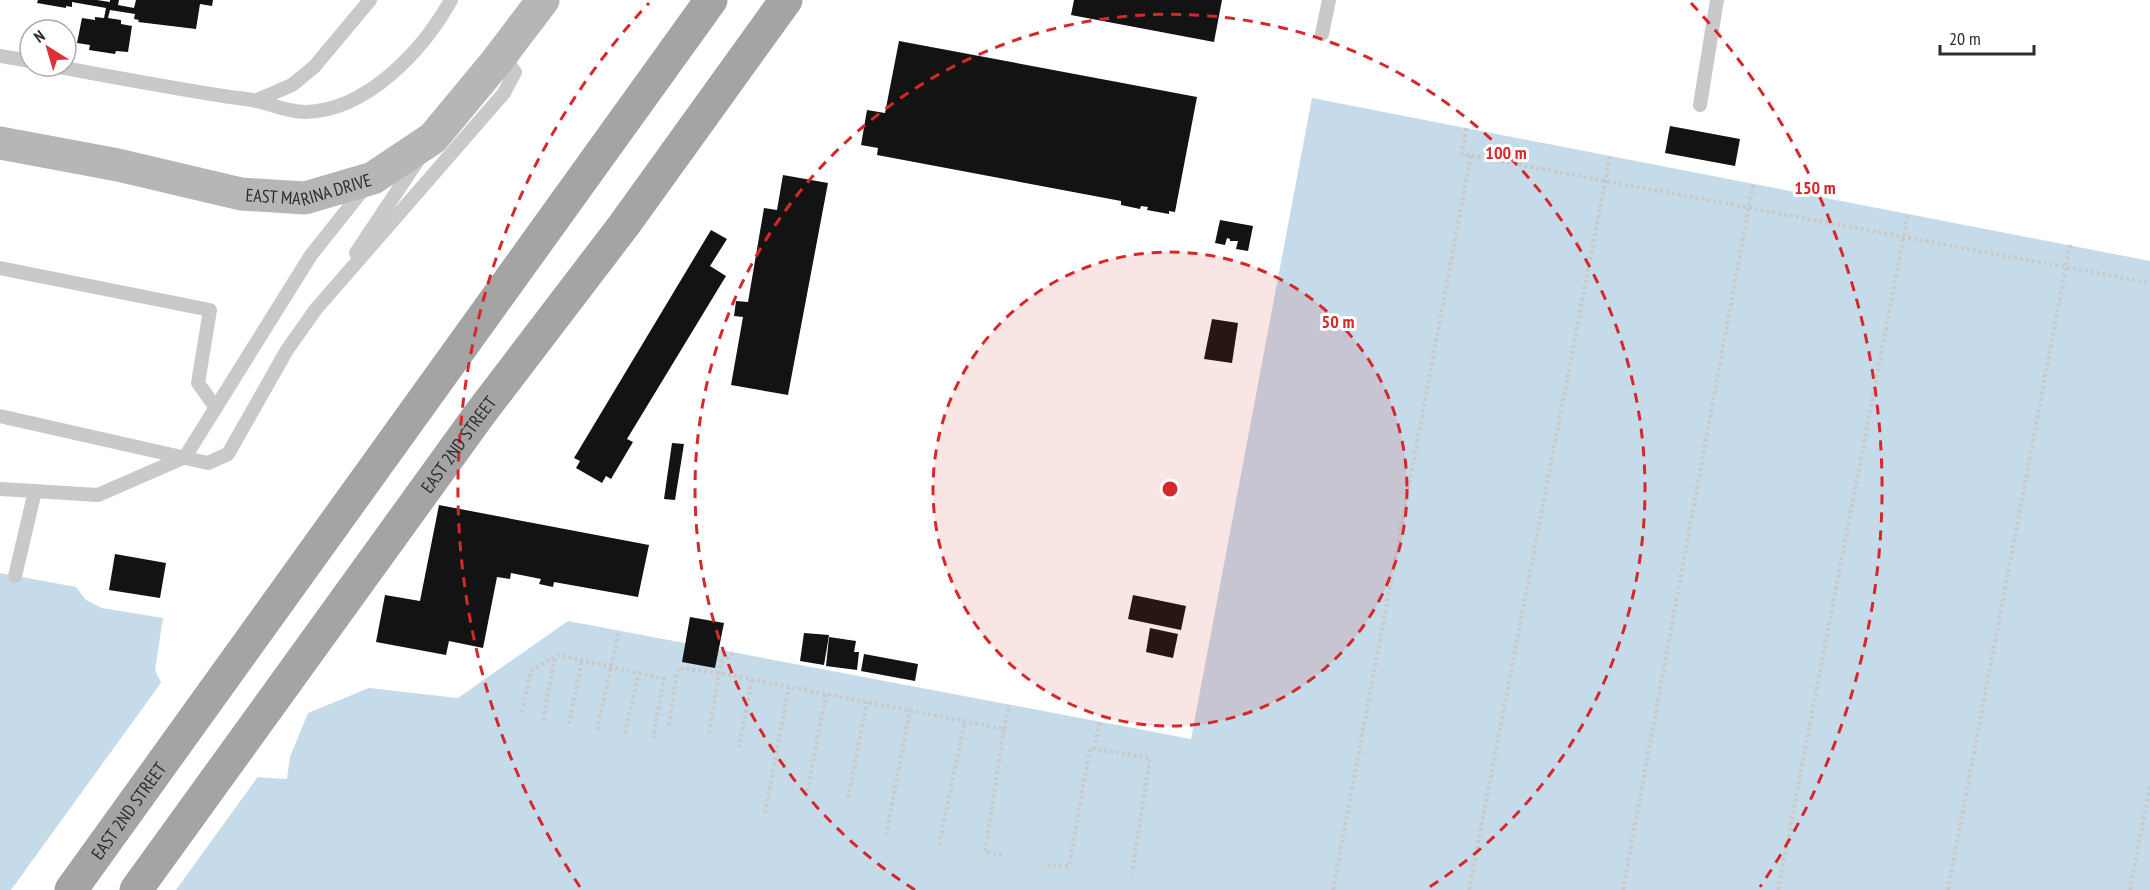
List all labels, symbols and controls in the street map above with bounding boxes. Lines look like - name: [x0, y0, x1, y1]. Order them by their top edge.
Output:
- north arrow: [18, 18, 78, 78]
- scale bar: [1940, 18, 2034, 56]
- text: N: [30, 25, 48, 47]
- text: 20 m: [1949, 27, 1981, 50]
- text: 100 m: [1485, 141, 1527, 164]
- street label: EAST MARINA DRIVE: [245, 168, 374, 210]
- text: 150 m: [1794, 176, 1836, 199]
- text: 50 m: [1322, 310, 1354, 333]
- street label: EAST 2ND STREET: [415, 391, 501, 497]
- centre of rings: [1160, 479, 1180, 499]
- street label: EAST 2ND STREET: [86, 757, 171, 864]

